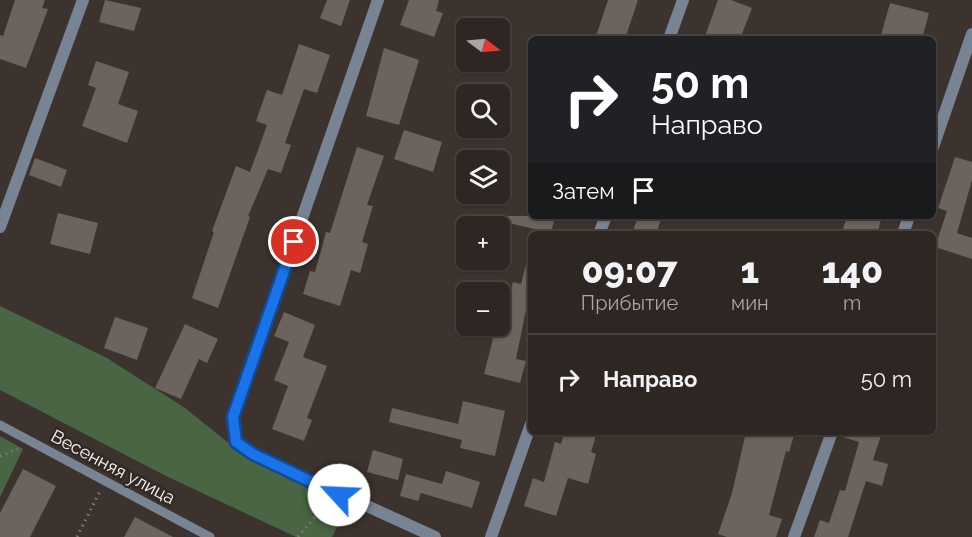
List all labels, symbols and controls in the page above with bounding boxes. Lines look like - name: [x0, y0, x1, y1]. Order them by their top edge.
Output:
- north arrow: [456, 18, 510, 72]
- map controls: [456, 18, 510, 336]
- text: 50 m: [651, 59, 749, 108]
- icon: right: [552, 60, 630, 138]
- button: search: [456, 84, 510, 138]
- text: Направо: [651, 109, 763, 140]
- button: layers: [456, 150, 510, 204]
- icon: arrive: [627, 174, 660, 207]
- text: Затем: [552, 178, 615, 204]
- pin: [268, 216, 319, 267]
- button: +: [456, 216, 510, 270]
- icon: arrive: [277, 225, 310, 258]
- text: 09:07: [582, 249, 678, 291]
- text: 1: [741, 249, 759, 291]
- text: 140: [822, 249, 883, 291]
- button: −: [456, 282, 510, 336]
- text: Прибытие: [581, 291, 678, 315]
- text: мин: [731, 291, 769, 315]
- text: m: [843, 291, 862, 315]
- icon: right: [552, 363, 585, 396]
- text: Направо: [603, 366, 697, 392]
- text: 50 m: [861, 366, 912, 392]
- street label: Весенняя улица: [48, 425, 179, 508]
- position arrow: [307, 463, 371, 527]

